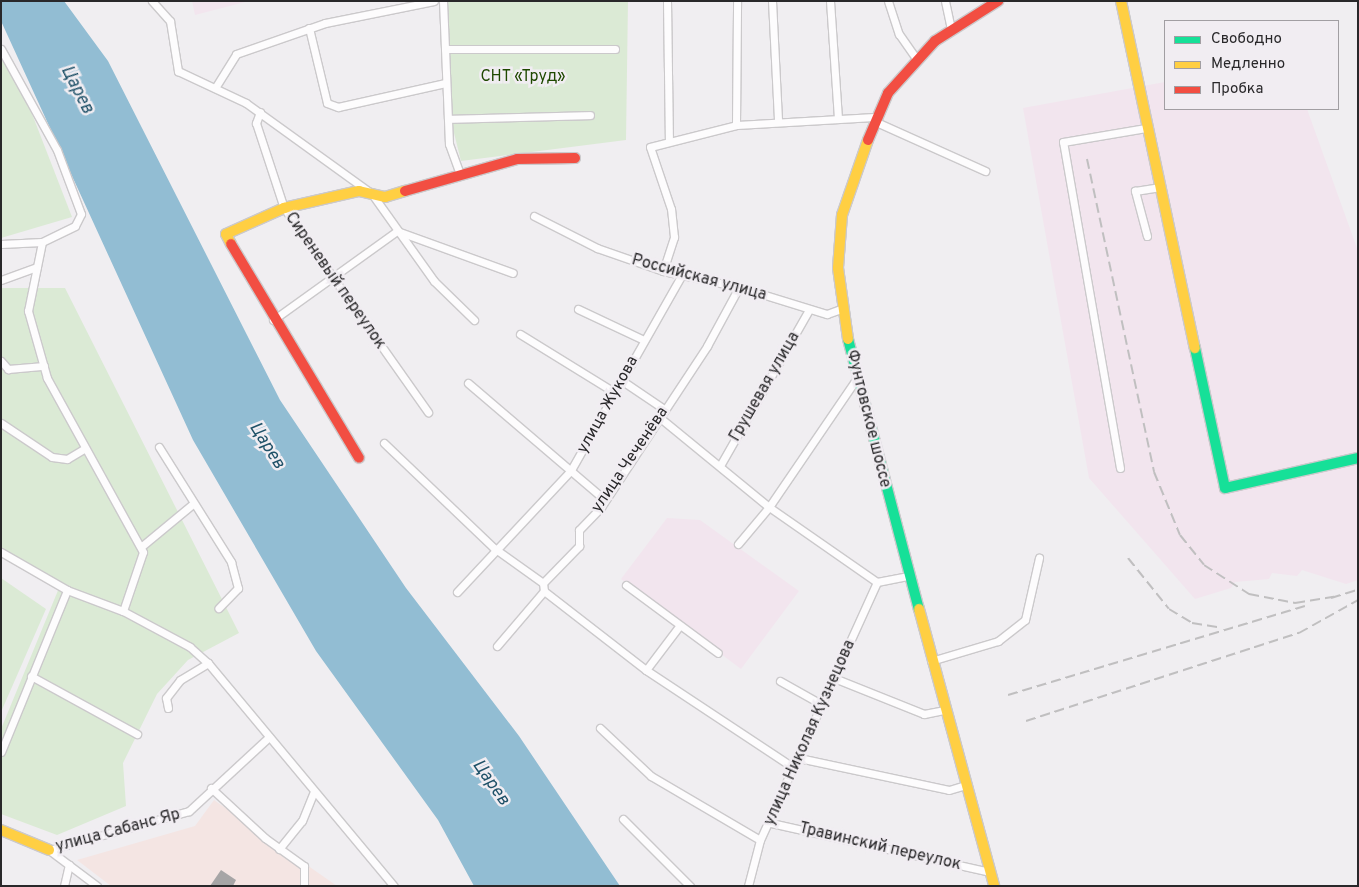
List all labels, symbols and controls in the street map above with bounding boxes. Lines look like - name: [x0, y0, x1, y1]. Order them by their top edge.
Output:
- legend: [1164, 20, 1339, 110]
- text: Свободно: [1211, 30, 1282, 49]
- text: Медленно: [1211, 55, 1285, 74]
- water label: Царев: [55, 62, 97, 118]
- park label: СНТ «Труд»: [480, 67, 566, 87]
- text: Пробка: [1211, 80, 1263, 99]
- street label: Сиреневый переулок: [280, 209, 390, 353]
- street label: Российская улица: [630, 251, 768, 305]
- street label: Грушевая улица: [726, 329, 804, 445]
- street label: Фунтовское шоссе: [842, 348, 894, 490]
- street label: улица Жукова: [573, 353, 643, 457]
- street label: улица Чеченёва: [588, 404, 672, 516]
- water label: Царев: [243, 419, 289, 473]
- street label: улица Николая Кузнецова: [760, 637, 860, 829]
- water label: Царев: [467, 756, 513, 810]
- street label: улица Сабанс Яр: [54, 805, 182, 857]
- street label: Травинский переулок: [797, 819, 963, 875]

